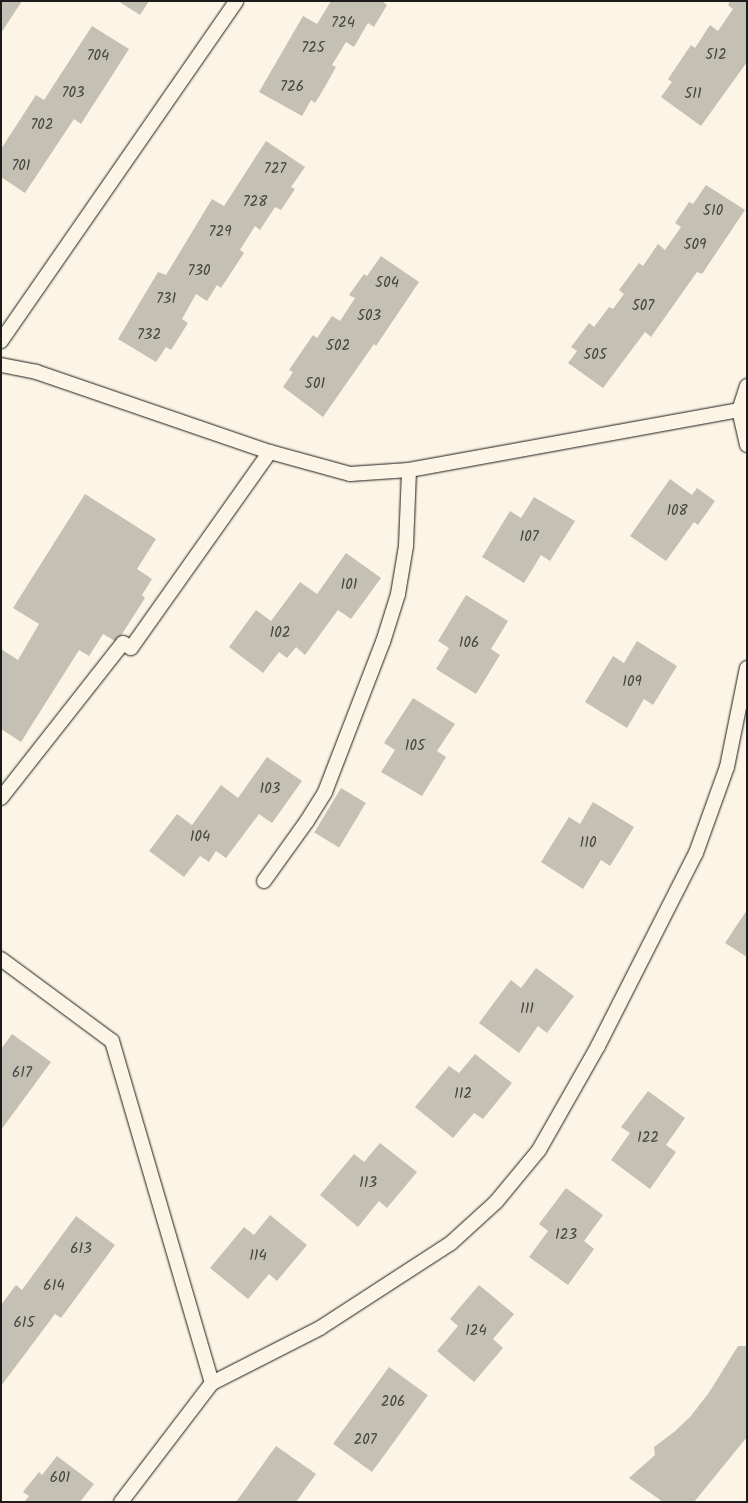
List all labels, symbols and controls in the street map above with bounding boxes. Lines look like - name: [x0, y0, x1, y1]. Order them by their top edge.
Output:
- house number: 724: [331, 15, 355, 33]
- house number: 725: [301, 40, 325, 58]
- house number: 512: [705, 47, 727, 65]
- house number: 704: [87, 48, 109, 66]
- house number: 726: [280, 79, 304, 97]
- house number: 703: [62, 85, 84, 103]
- house number: 511: [684, 86, 702, 104]
- house number: 702: [30, 117, 54, 135]
- house number: 701: [11, 158, 31, 176]
- house number: 727: [264, 161, 286, 179]
- house number: 728: [243, 194, 267, 212]
- house number: 510: [703, 203, 723, 221]
- house number: 729: [209, 224, 231, 242]
- house number: 509: [684, 237, 706, 255]
- house number: 730: [188, 263, 210, 281]
- house number: 504: [375, 275, 399, 293]
- house number: 731: [156, 291, 176, 309]
- house number: 507: [632, 298, 654, 316]
- house number: 503: [357, 308, 381, 326]
- house number: 732: [137, 327, 161, 345]
- house number: 502: [326, 338, 350, 356]
- house number: 505: [583, 347, 607, 365]
- house number: 501: [305, 376, 325, 394]
- house number: 108: [666, 503, 688, 521]
- house number: 107: [519, 529, 539, 547]
- house number: 101: [341, 577, 357, 595]
- house number: 102: [270, 625, 290, 643]
- house number: 106: [459, 635, 479, 653]
- house number: 109: [622, 674, 642, 692]
- house number: 105: [405, 738, 425, 756]
- house number: 103: [260, 781, 280, 799]
- house number: 104: [190, 829, 210, 847]
- house number: 110: [580, 835, 596, 853]
- house number: 111: [520, 1001, 534, 1019]
- house number: 617: [12, 1065, 32, 1083]
- house number: 112: [454, 1086, 472, 1104]
- house number: 122: [637, 1130, 659, 1148]
- house number: 113: [359, 1175, 377, 1193]
- house number: 123: [555, 1227, 577, 1245]
- house number: 613: [70, 1241, 92, 1259]
- house number: 114: [249, 1248, 267, 1266]
- house number: 614: [43, 1278, 65, 1296]
- house number: 615: [13, 1315, 35, 1333]
- house number: 124: [465, 1323, 487, 1341]
- house number: 206: [381, 1394, 405, 1412]
- house number: 207: [353, 1432, 377, 1450]
- house number: 601: [50, 1470, 70, 1488]

